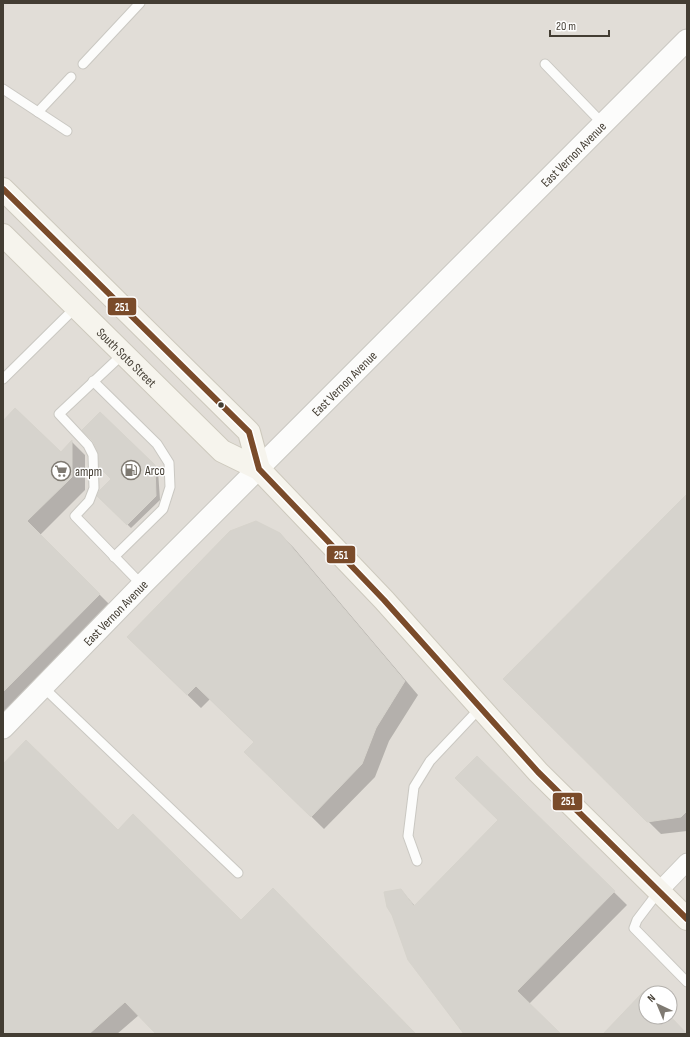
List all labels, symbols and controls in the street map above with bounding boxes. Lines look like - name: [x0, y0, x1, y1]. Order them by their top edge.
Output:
- scale bar: [550, 12, 609, 38]
- text: 20 m: [556, 19, 576, 34]
- street label: East Vernon Avenue: [538, 119, 610, 191]
- line badge: 251: [107, 297, 137, 316]
- text: 251: [115, 301, 130, 314]
- street label: South Soto Street: [93, 325, 160, 391]
- street label: East Vernon Avenue: [309, 348, 381, 420]
- unlabelled marker: [216, 400, 226, 410]
- fuel station icon: Arco: [120, 459, 142, 481]
- supermarket icon: ampm: [50, 460, 72, 482]
- place label: Arco: [144, 463, 165, 479]
- place label: ampm: [75, 464, 102, 480]
- line badge: 251: [326, 545, 356, 564]
- text: 251: [334, 549, 349, 562]
- street label: East Vernon Avenue: [80, 577, 152, 650]
- line badge: 251: [552, 792, 583, 811]
- text: 251: [561, 795, 576, 808]
- north arrow: [638, 985, 678, 1025]
- text: N: [645, 991, 658, 1005]

